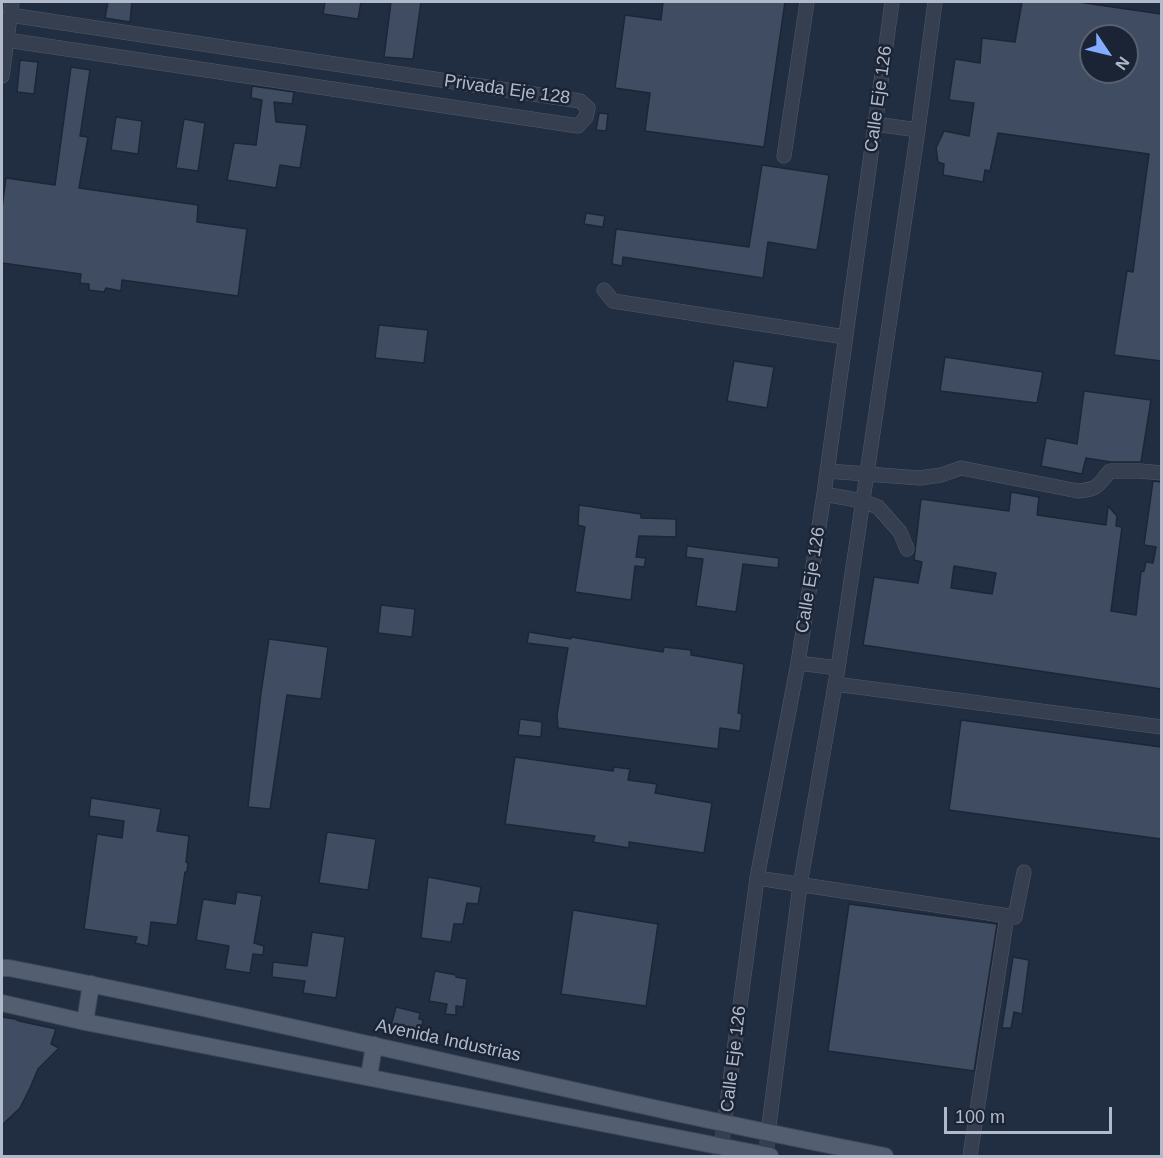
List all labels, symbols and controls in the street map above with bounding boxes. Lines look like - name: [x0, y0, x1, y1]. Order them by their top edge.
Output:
- north arrow: [1079, 24, 1139, 84]
- street label: Calle Eje 126: [861, 44, 897, 154]
- text: N: [1112, 54, 1133, 73]
- street label: Privada Eje 128: [443, 70, 571, 110]
- street label: Calle Eje 126: [792, 525, 830, 635]
- street label: Calle Eje 126: [717, 1005, 751, 1113]
- street label: Avenida Industrias: [373, 1015, 523, 1067]
- scale bar: [947, 1095, 1115, 1133]
- text: 100 m: [955, 1107, 1005, 1127]

